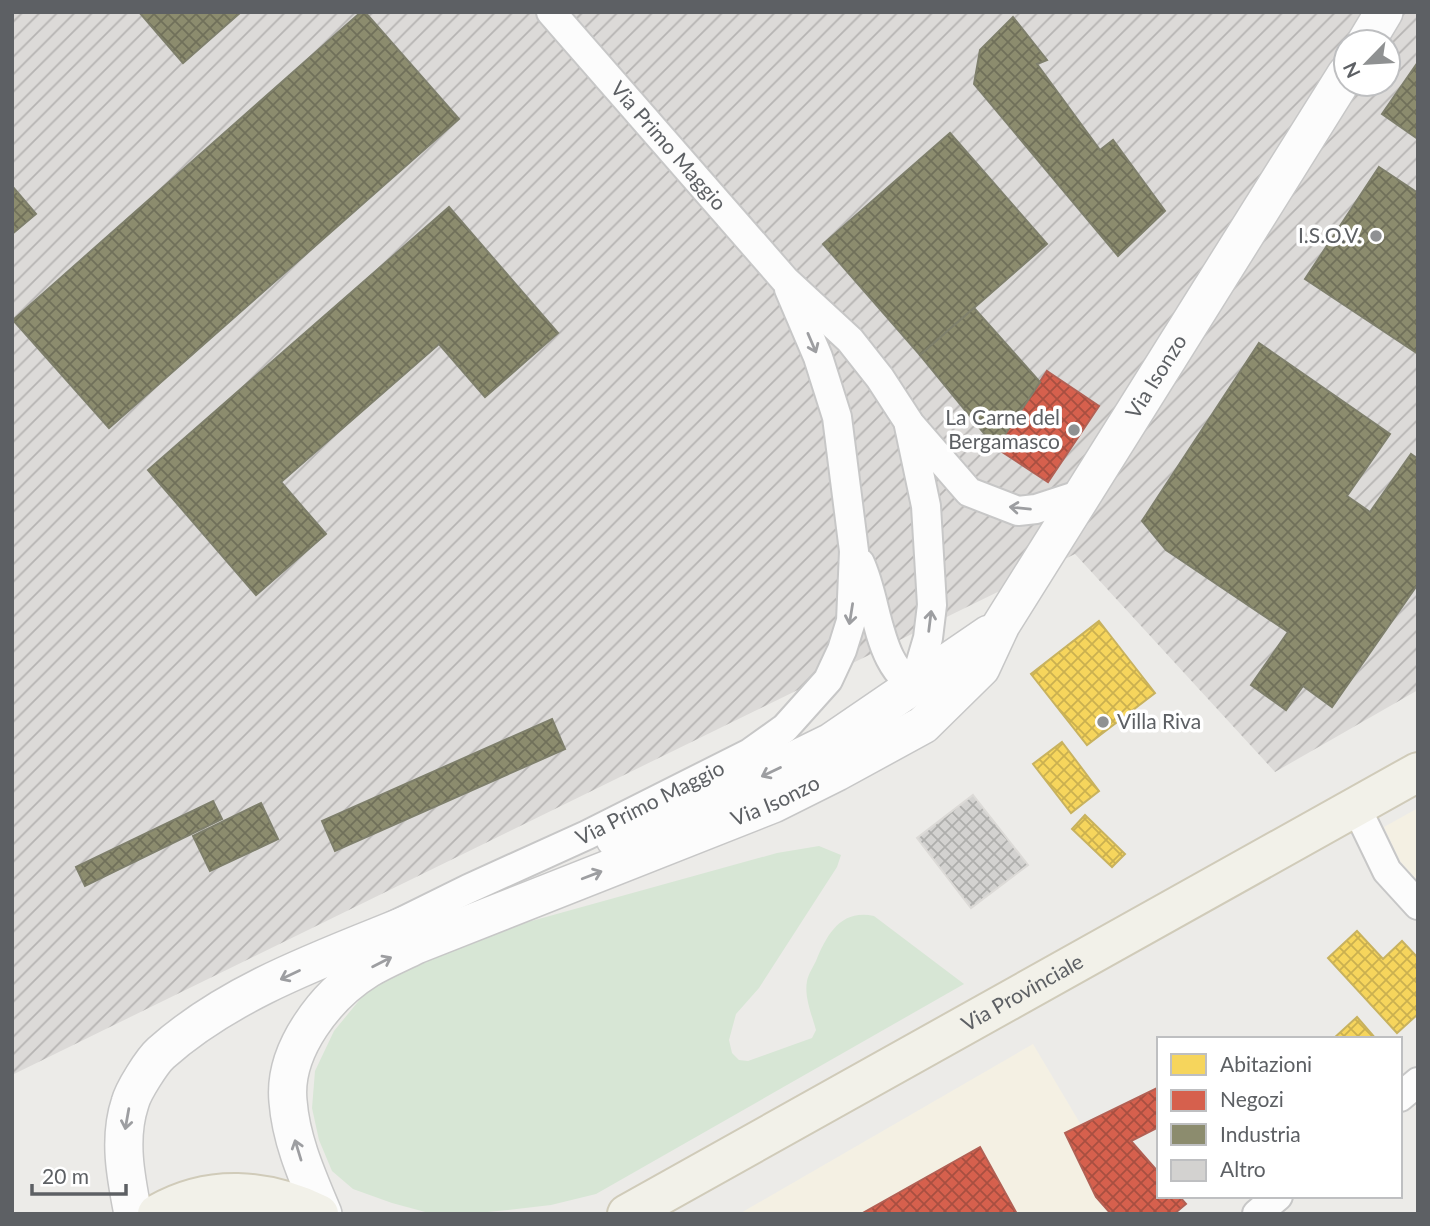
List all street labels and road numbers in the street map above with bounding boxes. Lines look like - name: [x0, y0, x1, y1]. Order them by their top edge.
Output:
- street label: Via Primo Maggio: [606, 75, 732, 215]
- street label: Via Isonzo: [1119, 329, 1191, 423]
- street label: Via Primo Maggio: [571, 754, 728, 850]
- street label: Via Isonzo: [727, 769, 823, 830]
- street label: Via Provinciale: [956, 948, 1087, 1036]

